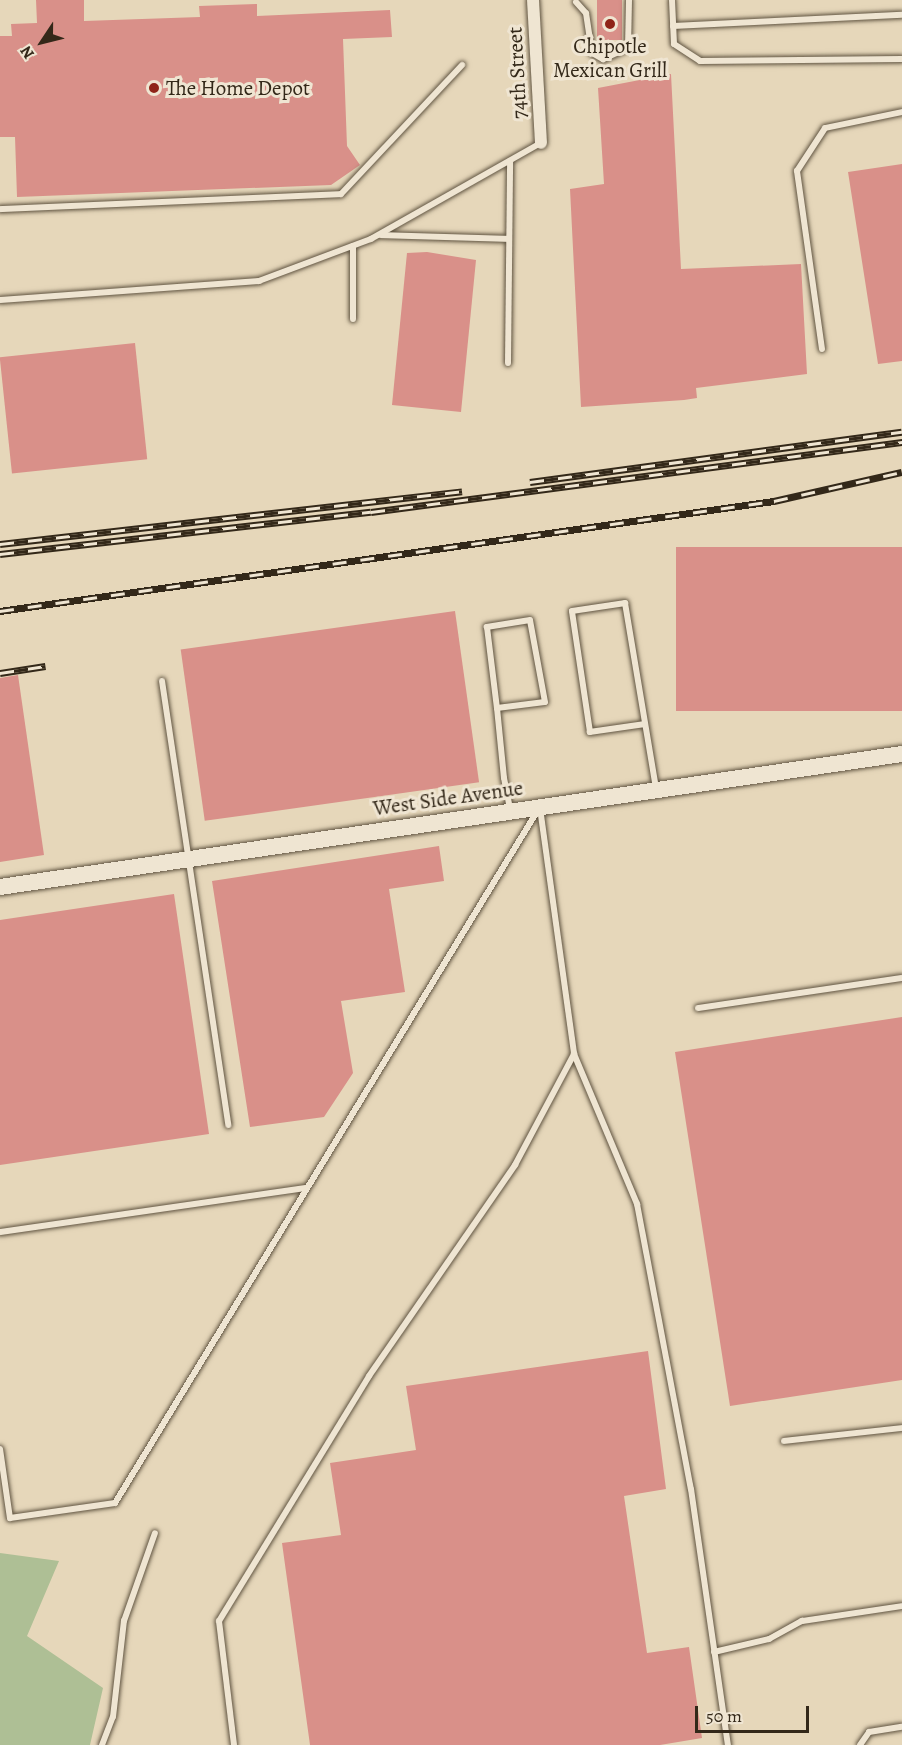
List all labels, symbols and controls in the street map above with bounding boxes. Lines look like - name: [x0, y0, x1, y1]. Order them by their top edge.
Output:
- north arrow: [12, 12, 72, 72]
- marker: Chipotle Mexican Grill: [603, 17, 617, 31]
- street label: 74th Street: [502, 26, 532, 120]
- place label: Chipotle Mexican Grill: [553, 33, 667, 83]
- text: N: [15, 41, 40, 63]
- place label: The Home Depot: [166, 75, 310, 101]
- marker: The Home Depot: [147, 81, 161, 95]
- street label: West Side Avenue: [371, 775, 525, 821]
- scale bar: [698, 1694, 812, 1732]
- text: 50 m: [706, 1704, 742, 1728]

